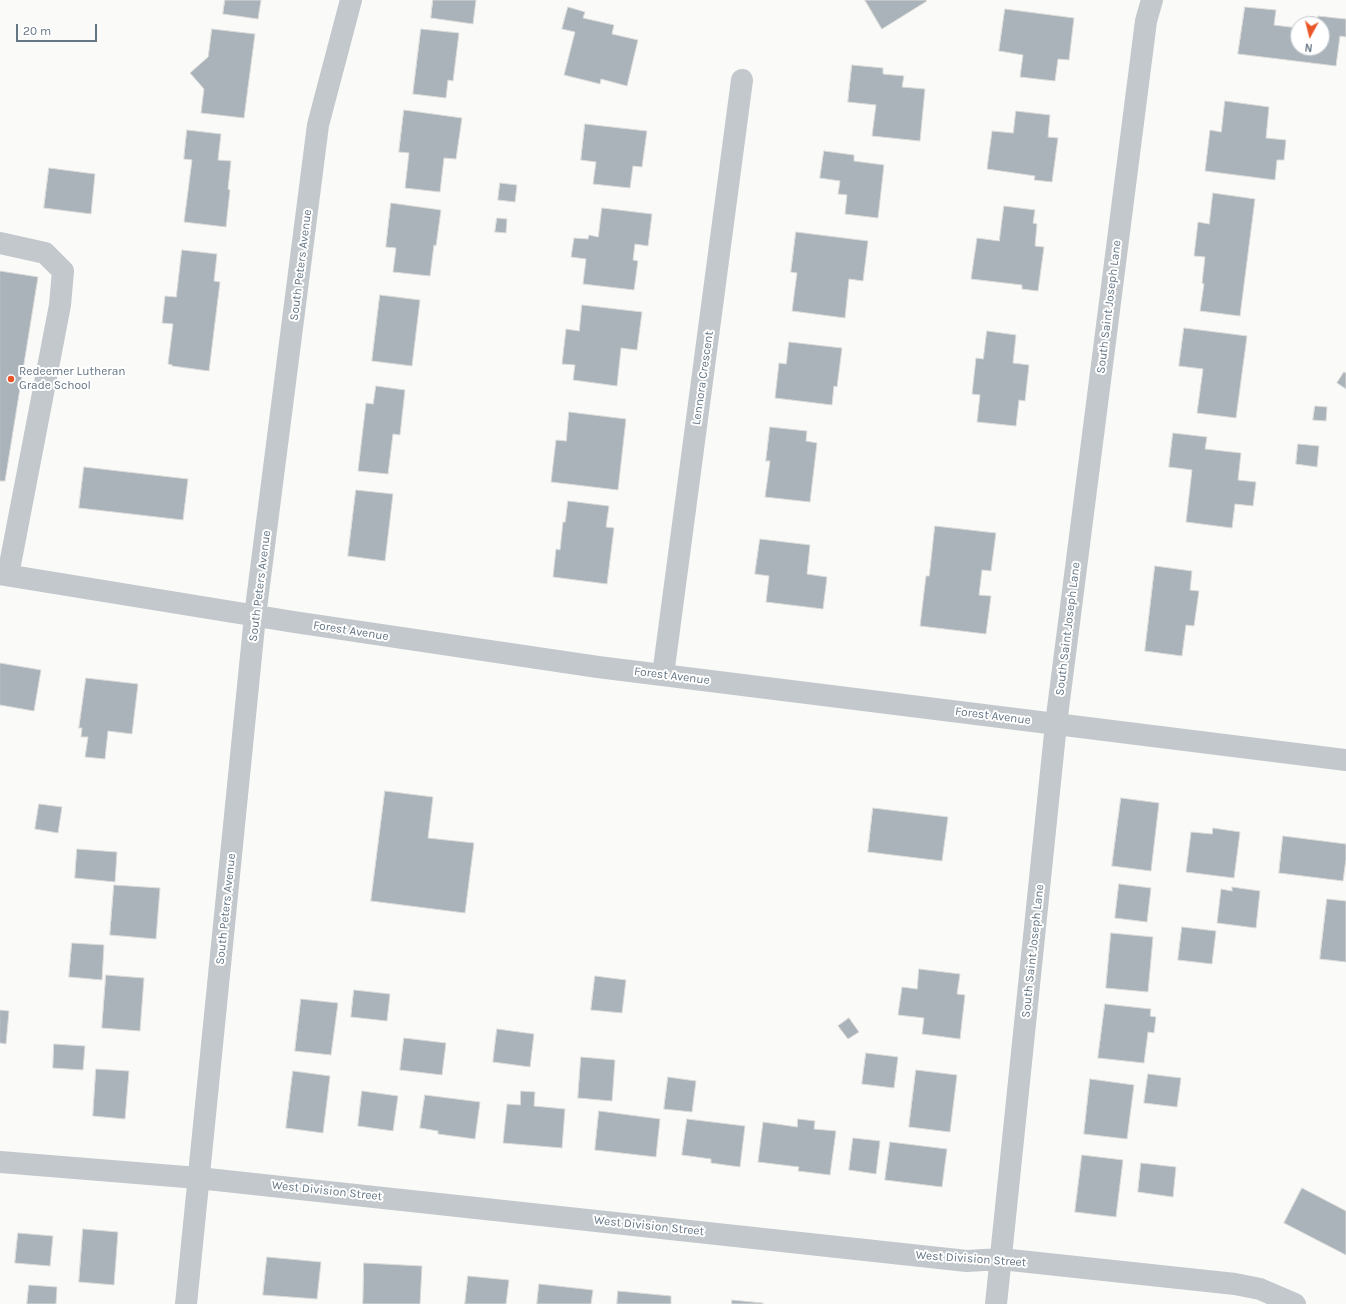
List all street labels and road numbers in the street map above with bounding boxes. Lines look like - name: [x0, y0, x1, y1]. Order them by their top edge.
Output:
- street label: South Peters Avenue: [287, 208, 315, 322]
- street label: South Saint Joseph Lane: [1094, 239, 1124, 375]
- street label: Lennora Crescent: [689, 330, 717, 426]
- street label: South Peters Avenue: [246, 529, 274, 643]
- street label: South Saint Joseph Lane: [1053, 561, 1083, 697]
- street label: Forest Avenue: [312, 618, 390, 644]
- street label: Forest Avenue: [633, 664, 711, 688]
- street label: Forest Avenue: [954, 704, 1032, 728]
- street label: South Peters Avenue: [213, 852, 239, 966]
- street label: South Saint Joseph Lane: [1019, 883, 1047, 1019]
- street label: West Division Street: [271, 1178, 383, 1204]
- street label: West Division Street: [593, 1213, 705, 1239]
- street label: West Division Street: [915, 1248, 1027, 1270]

